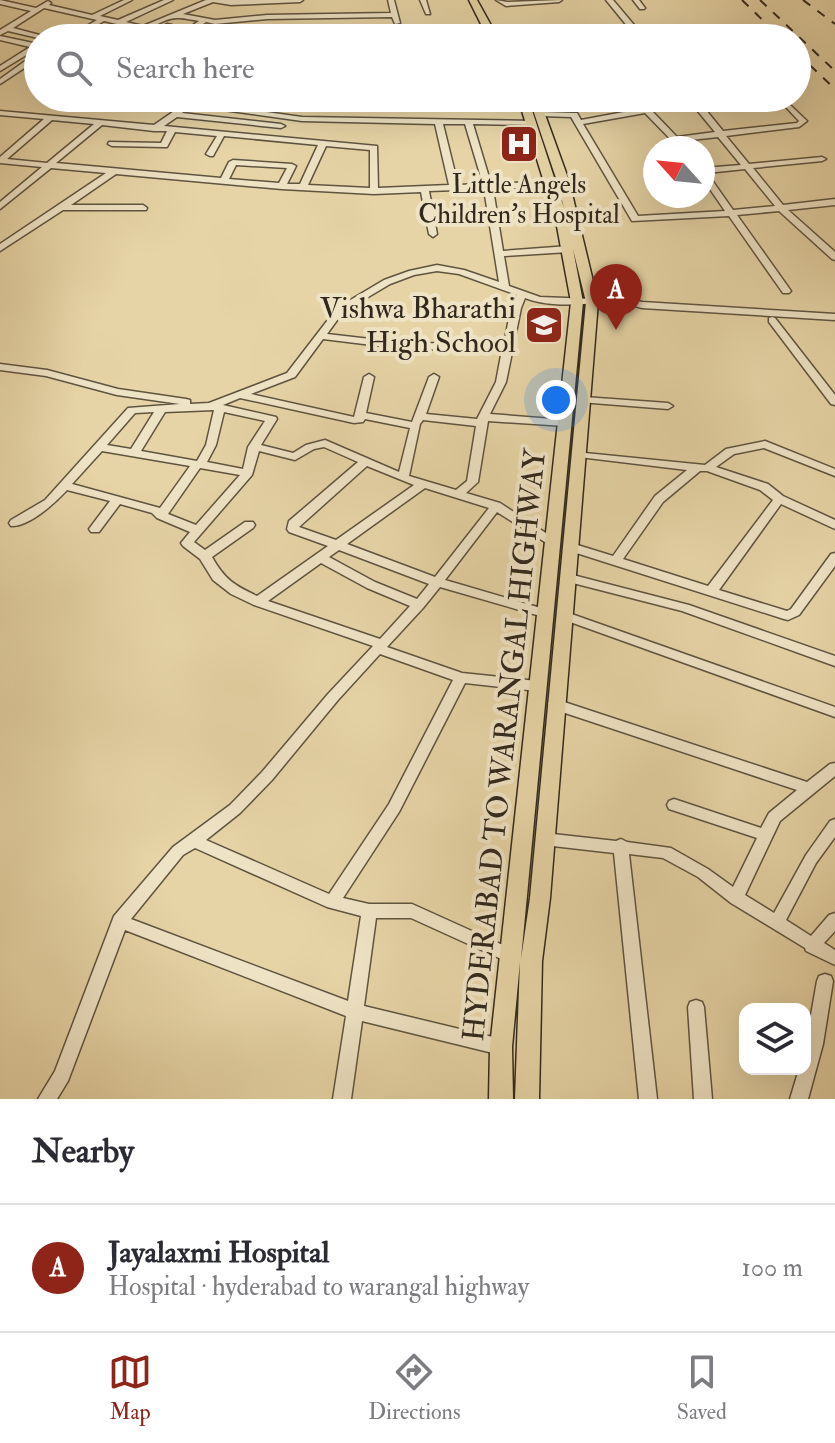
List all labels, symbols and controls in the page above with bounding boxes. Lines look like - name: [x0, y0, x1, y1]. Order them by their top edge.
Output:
- search box: [24, 24, 811, 112]
- icon: search: [52, 46, 96, 90]
- text: Search here: [116, 50, 255, 87]
- hospital icon: Little Angels Children's Hospital: [498, 123, 540, 165]
- north arrow: [643, 136, 715, 208]
- place label: Little Angels Children's Hospital: [418, 169, 620, 232]
- pin: A: [590, 264, 642, 330]
- place label: Vishwa Bharathi High School: [320, 290, 516, 361]
- school or university icon: Vishwa Bharathi High School: [523, 304, 565, 346]
- your location: [536, 380, 576, 420]
- street label: HYDERABAD TO WARANGAL HIGHWAY: [455, 446, 554, 1043]
- map controls: [739, 1003, 811, 1075]
- button: layers: [739, 1003, 811, 1075]
- text: Nearby: [32, 1130, 134, 1173]
- text: Jayalaxmi Hospital: [108, 1234, 329, 1271]
- text: A: [50, 1252, 66, 1284]
- text: 100 m: [742, 1252, 803, 1284]
- text: Hospital · hyderabad to warangal highway: [108, 1271, 529, 1303]
- tab: Map: [108, 1350, 152, 1426]
- tab: Directions: [368, 1350, 461, 1426]
- tab: Saved: [677, 1350, 727, 1426]

